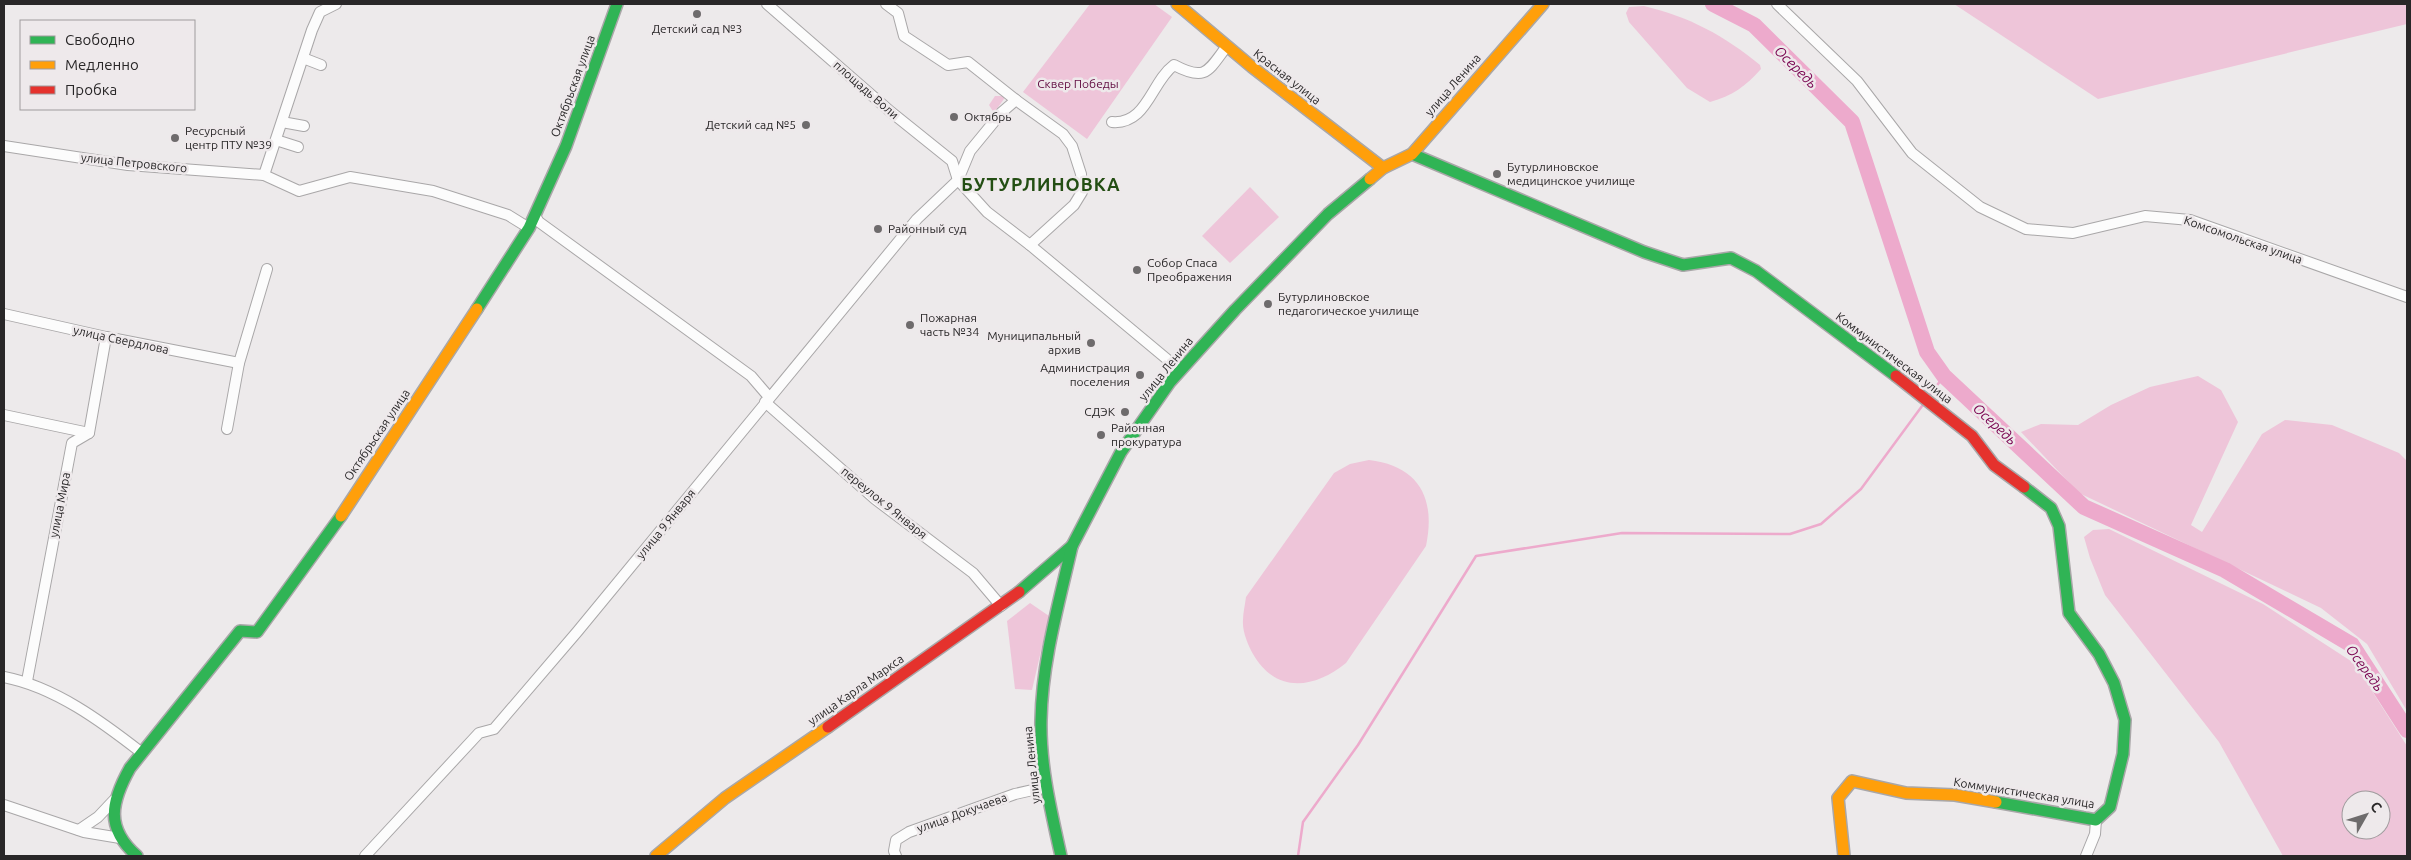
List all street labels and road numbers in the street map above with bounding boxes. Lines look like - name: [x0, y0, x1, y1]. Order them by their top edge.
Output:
- street label: Октябрьская улица: [548, 33, 597, 139]
- street label: Красная улица: [1251, 46, 1323, 107]
- street label: улица Ленина: [1422, 51, 1483, 118]
- street label: площадь Воли: [831, 58, 901, 121]
- street label: улица Петровского: [80, 150, 188, 175]
- street label: Комсомольская улица: [2182, 213, 2304, 266]
- street label: Коммунистическая улица: [1833, 310, 1955, 406]
- street label: улица Свердлова: [72, 323, 170, 356]
- street label: улица Ленина: [1136, 334, 1195, 403]
- street label: Октябрьская улица: [341, 387, 412, 483]
- street label: переулок 9 Января: [839, 464, 930, 541]
- street label: улица Мира: [47, 471, 72, 539]
- street label: улица 9 Января: [634, 486, 698, 561]
- street label: улица Карла Маркса: [806, 652, 906, 727]
- street label: улица Ленина: [1021, 726, 1042, 804]
- street label: Коммунистическая улица: [1953, 775, 2096, 810]
- street label: улица Докучаева: [915, 790, 1009, 835]

